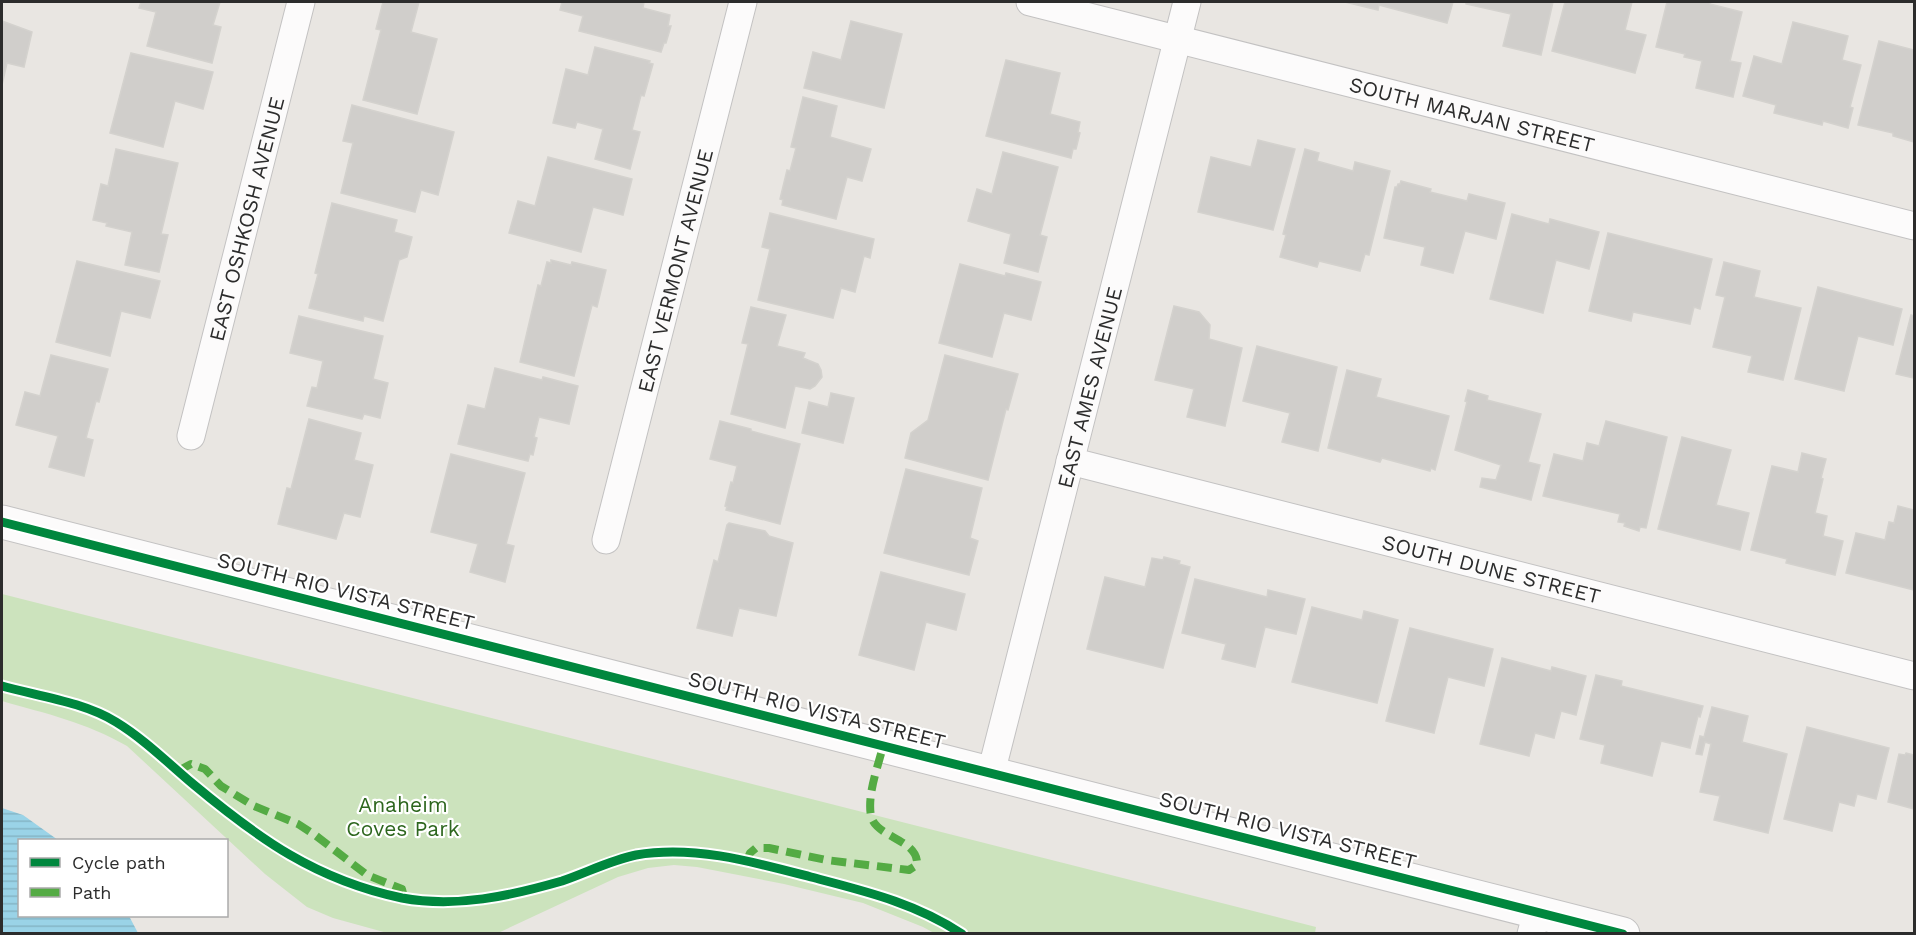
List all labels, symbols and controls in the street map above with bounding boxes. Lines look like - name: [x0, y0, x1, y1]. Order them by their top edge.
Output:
- street label: SOUTH MARJAN STREET: [1347, 71, 1598, 157]
- street label: EAST OSHKOSH AVENUE: [203, 94, 289, 344]
- street label: EAST VERMONT AVENUE: [632, 146, 718, 395]
- street label: EAST AMES AVENUE: [1051, 284, 1127, 491]
- street label: SOUTH DUNE STREET: [1380, 529, 1604, 608]
- street label: SOUTH RIO VISTA STREET: [215, 547, 478, 635]
- street label: SOUTH RIO VISTA STREET: [686, 666, 949, 754]
- street label: SOUTH RIO VISTA STREET: [1157, 786, 1420, 874]
- park label: Anaheim Coves Park: [346, 792, 460, 841]
- legend: [18, 839, 228, 917]
- text: Cycle path: [72, 852, 166, 873]
- text: Path: [72, 882, 112, 903]

